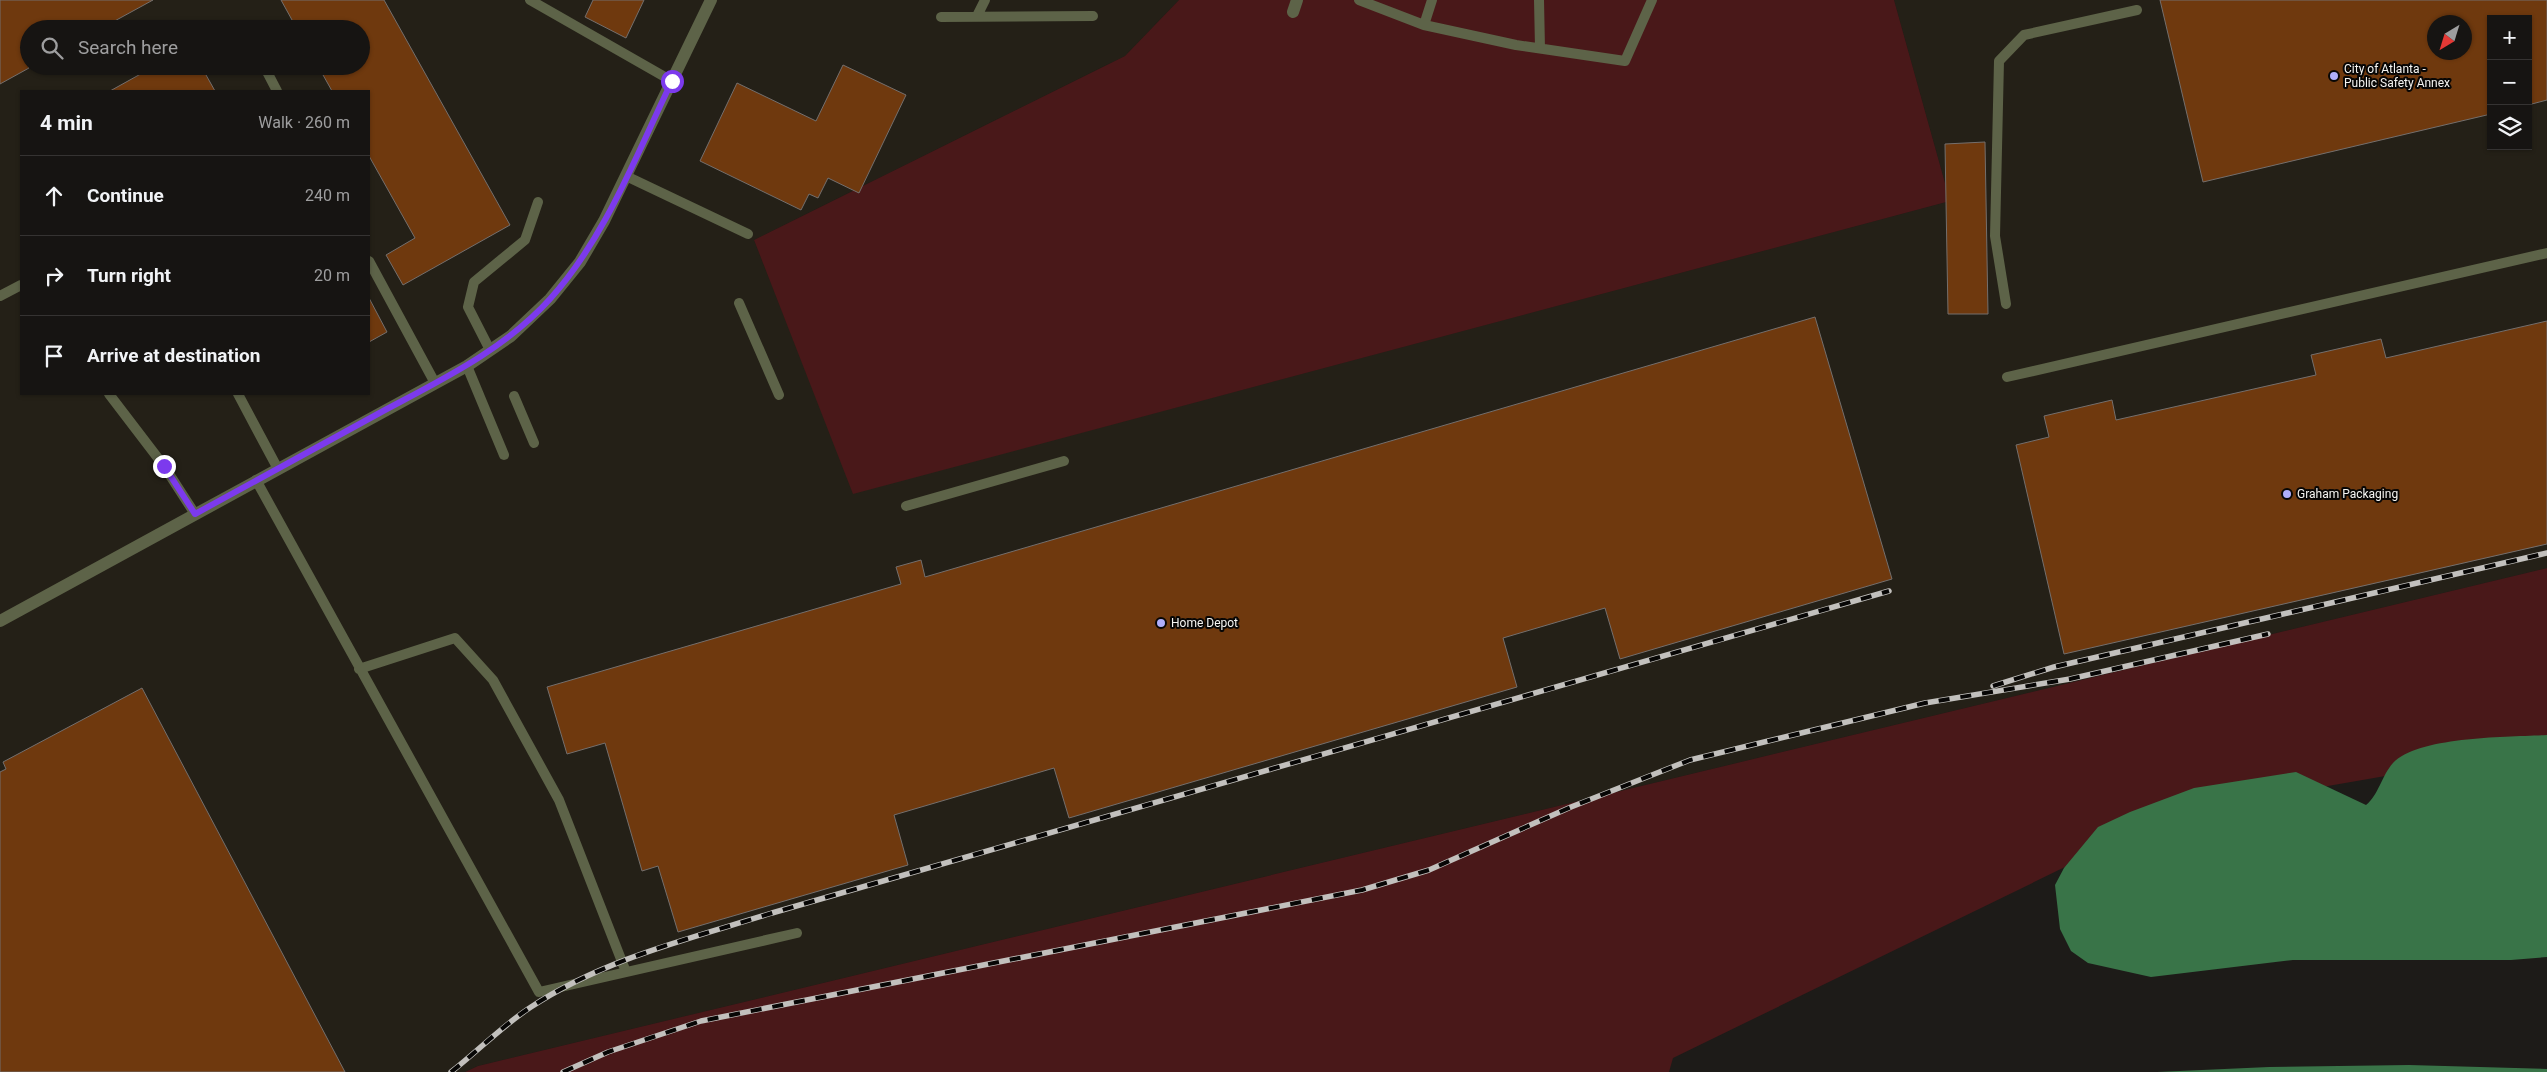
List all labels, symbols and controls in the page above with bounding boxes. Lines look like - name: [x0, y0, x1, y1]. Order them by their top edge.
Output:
- north arrow: [2427, 15, 2472, 60]
- map controls: [2487, 15, 2532, 150]
- button: +: [2487, 15, 2532, 60]
- search box: [20, 20, 370, 75]
- icon: search: [38, 34, 66, 62]
- text: Search here: [78, 36, 178, 59]
- button: −: [2487, 60, 2532, 105]
- place label: City of Atlanta - Public Safety Annex: [2344, 62, 2450, 90]
- route start: [661, 70, 684, 93]
- marker: City of Atlanta - Public Safety Annex: [2328, 70, 2340, 82]
- button: layers: [2487, 105, 2532, 150]
- text: 4 min: [40, 111, 93, 135]
- text: Walk · 260 m: [258, 113, 350, 132]
- icon: ahead: [40, 182, 68, 210]
- text: Continue: [87, 184, 164, 207]
- text: 240 m: [305, 186, 350, 205]
- icon: right: [40, 262, 68, 290]
- text: Turn right: [87, 264, 171, 287]
- text: 20 m: [314, 266, 350, 285]
- icon: arrive: [40, 342, 68, 370]
- text: Arrive at destination: [87, 344, 260, 367]
- route end: [153, 455, 176, 478]
- place label: Graham Packaging: [2297, 487, 2398, 501]
- marker: Graham Packaging: [2281, 488, 2293, 500]
- place label: Home Depot: [1171, 616, 1238, 630]
- marker: Home Depot: [1155, 617, 1167, 629]

